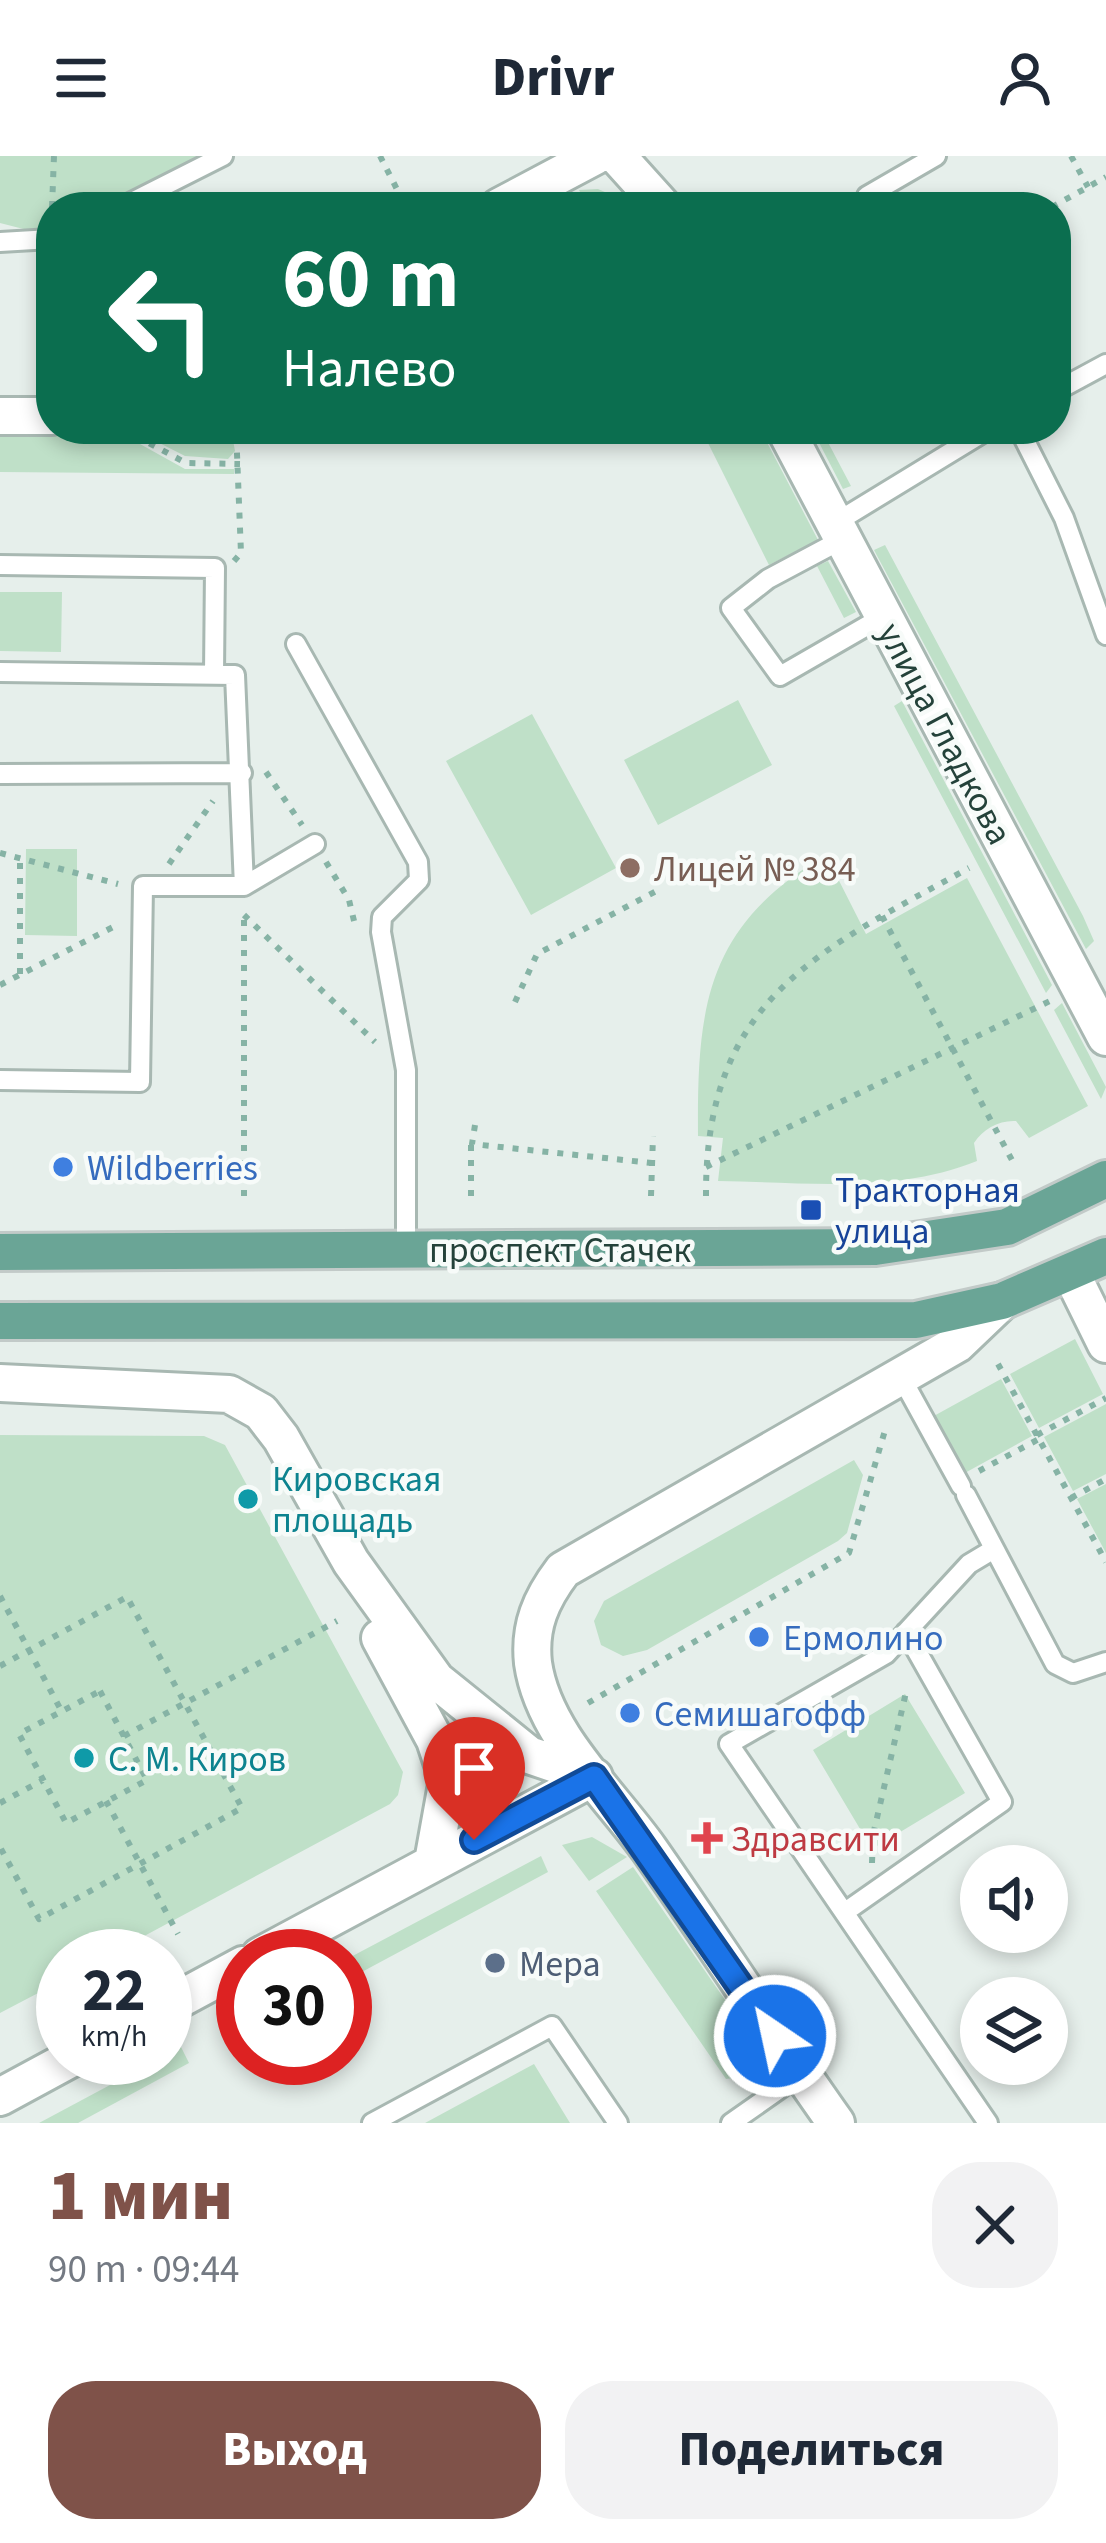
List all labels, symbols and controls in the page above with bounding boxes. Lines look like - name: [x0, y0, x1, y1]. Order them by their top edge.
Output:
- text: Drivr: [492, 40, 614, 117]
- icon: menu: [48, 45, 114, 111]
- icon: person: [992, 45, 1058, 111]
- text: 60 m: [282, 220, 460, 340]
- icon: left: [84, 240, 240, 396]
- text: Налево: [282, 331, 457, 408]
- street label: улица Гладкова: [865, 614, 1025, 854]
- place label: Лицей № 384: [654, 844, 856, 895]
- marker: Лицей № 384: [617, 855, 643, 881]
- place label: Wildberries: [87, 1143, 258, 1194]
- marker: Wildberries: [50, 1154, 76, 1180]
- place label: Тракторная улица: [835, 1165, 1020, 1257]
- marker: Тракторная улица: [798, 1197, 824, 1223]
- street label: проспект Стачек: [429, 1225, 691, 1276]
- place label: Кировская площадь: [272, 1454, 442, 1546]
- marker: Кировская площадь: [235, 1486, 261, 1512]
- place label: Ермолино: [783, 1613, 943, 1664]
- marker: Ермолино: [746, 1624, 772, 1650]
- place label: Семишагофф: [654, 1689, 866, 1740]
- marker: Семишагофф: [617, 1700, 643, 1726]
- pin: [423, 1717, 525, 1840]
- place label: С. М. Киров: [108, 1734, 286, 1785]
- icon: arrive: [441, 1735, 507, 1801]
- marker: С. М. Киров: [71, 1745, 97, 1771]
- place label: Здравсити: [731, 1814, 900, 1865]
- marker: Здравсити: [694, 1825, 720, 1851]
- map controls: [960, 1845, 1068, 2085]
- button: sound: [960, 1845, 1068, 1953]
- speed limit sign: 30: [216, 1929, 372, 2085]
- place label: Мера: [519, 1939, 601, 1990]
- text: 22: [82, 1949, 146, 2034]
- marker: Мера: [482, 1950, 508, 1976]
- position arrow: [712, 1973, 838, 2099]
- button: layers: [960, 1977, 1068, 2085]
- text: km/h: [81, 2015, 147, 2058]
- text: 1 мин: [48, 2145, 233, 2248]
- button: close: [932, 2162, 1058, 2288]
- text: 90 m · 09:44: [48, 2242, 239, 2298]
- button: Выход: [48, 2381, 541, 2519]
- button: Поделиться: [565, 2381, 1058, 2519]

